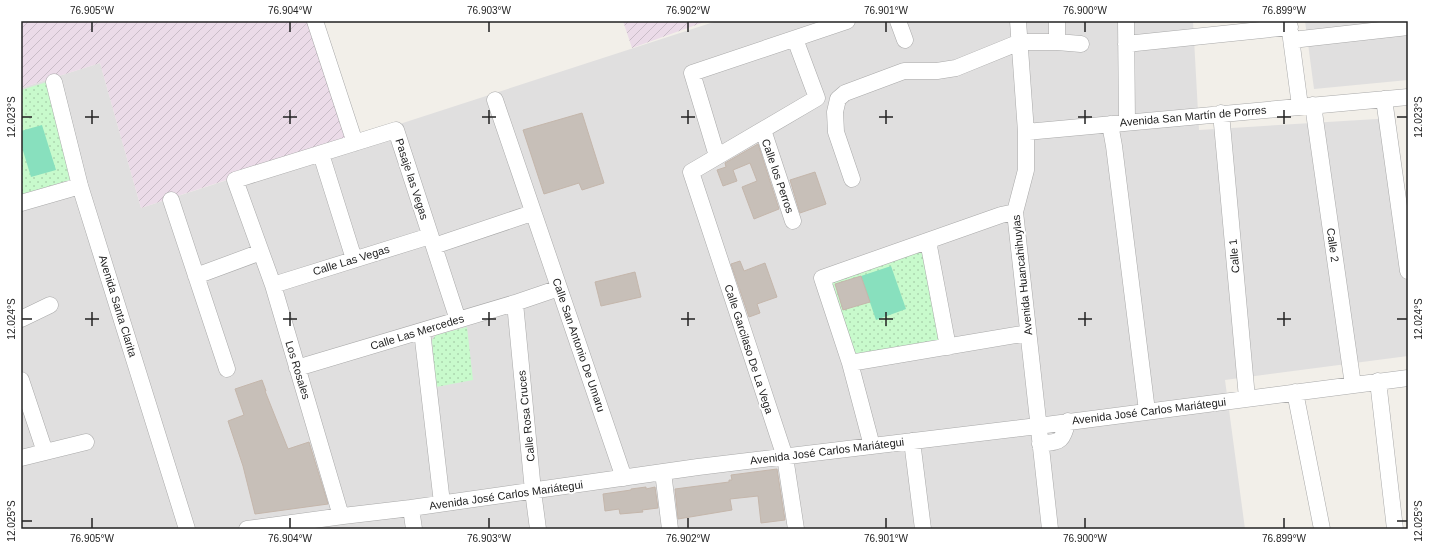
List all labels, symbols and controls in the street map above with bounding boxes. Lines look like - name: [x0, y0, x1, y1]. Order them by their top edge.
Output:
- text: 76.905°W: [70, 5, 115, 16]
- text: 76.904°W: [268, 5, 313, 16]
- text: 76.903°W: [467, 5, 512, 16]
- text: 76.902°W: [666, 5, 711, 16]
- text: 76.901°W: [864, 5, 909, 16]
- text: 76.900°W: [1063, 5, 1108, 16]
- text: 76.899°W: [1262, 5, 1307, 16]
- text: 12.023°S: [6, 96, 17, 138]
- text: 12.023°S: [1413, 96, 1424, 138]
- street label: Avenida San Martín de Porres: [1119, 104, 1267, 128]
- street label: Pasaje las Vegas: [393, 137, 431, 221]
- street label: Calle los Perros: [760, 137, 796, 215]
- street label: Avenida Huancahihuylas: [1010, 214, 1034, 336]
- street label: Calle 2: [1325, 227, 1341, 263]
- street label: Calle 1: [1227, 238, 1241, 274]
- street label: Calle Las Vegas: [311, 242, 391, 277]
- street label: Avenida Santa Clarita: [97, 253, 140, 359]
- street label: Calle San Antonio De Umaru: [550, 277, 608, 413]
- street label: Calle Garcilaso De La Vega: [722, 283, 776, 416]
- text: 12.024°S: [6, 298, 17, 340]
- text: 12.024°S: [1413, 298, 1424, 340]
- street label: Calle Las Mercedes: [369, 312, 466, 352]
- street label: Los Rosales: [283, 339, 313, 401]
- street label: Calle Rosa Cruces: [515, 369, 537, 462]
- street label: Avenida José Carlos Mariátegui: [1071, 396, 1227, 426]
- street label: Avenida José Carlos Mariátegui: [749, 436, 905, 466]
- street label: Avenida José Carlos Mariátegui: [428, 478, 584, 512]
- text: 12.025°S: [6, 500, 17, 542]
- text: 12.025°S: [1413, 500, 1424, 542]
- text: 76.905°W: [70, 533, 115, 544]
- text: 76.904°W: [268, 533, 313, 544]
- text: 76.903°W: [467, 533, 512, 544]
- text: 76.902°W: [666, 533, 711, 544]
- text: 76.901°W: [864, 533, 909, 544]
- text: 76.900°W: [1063, 533, 1108, 544]
- text: 76.899°W: [1262, 533, 1307, 544]

